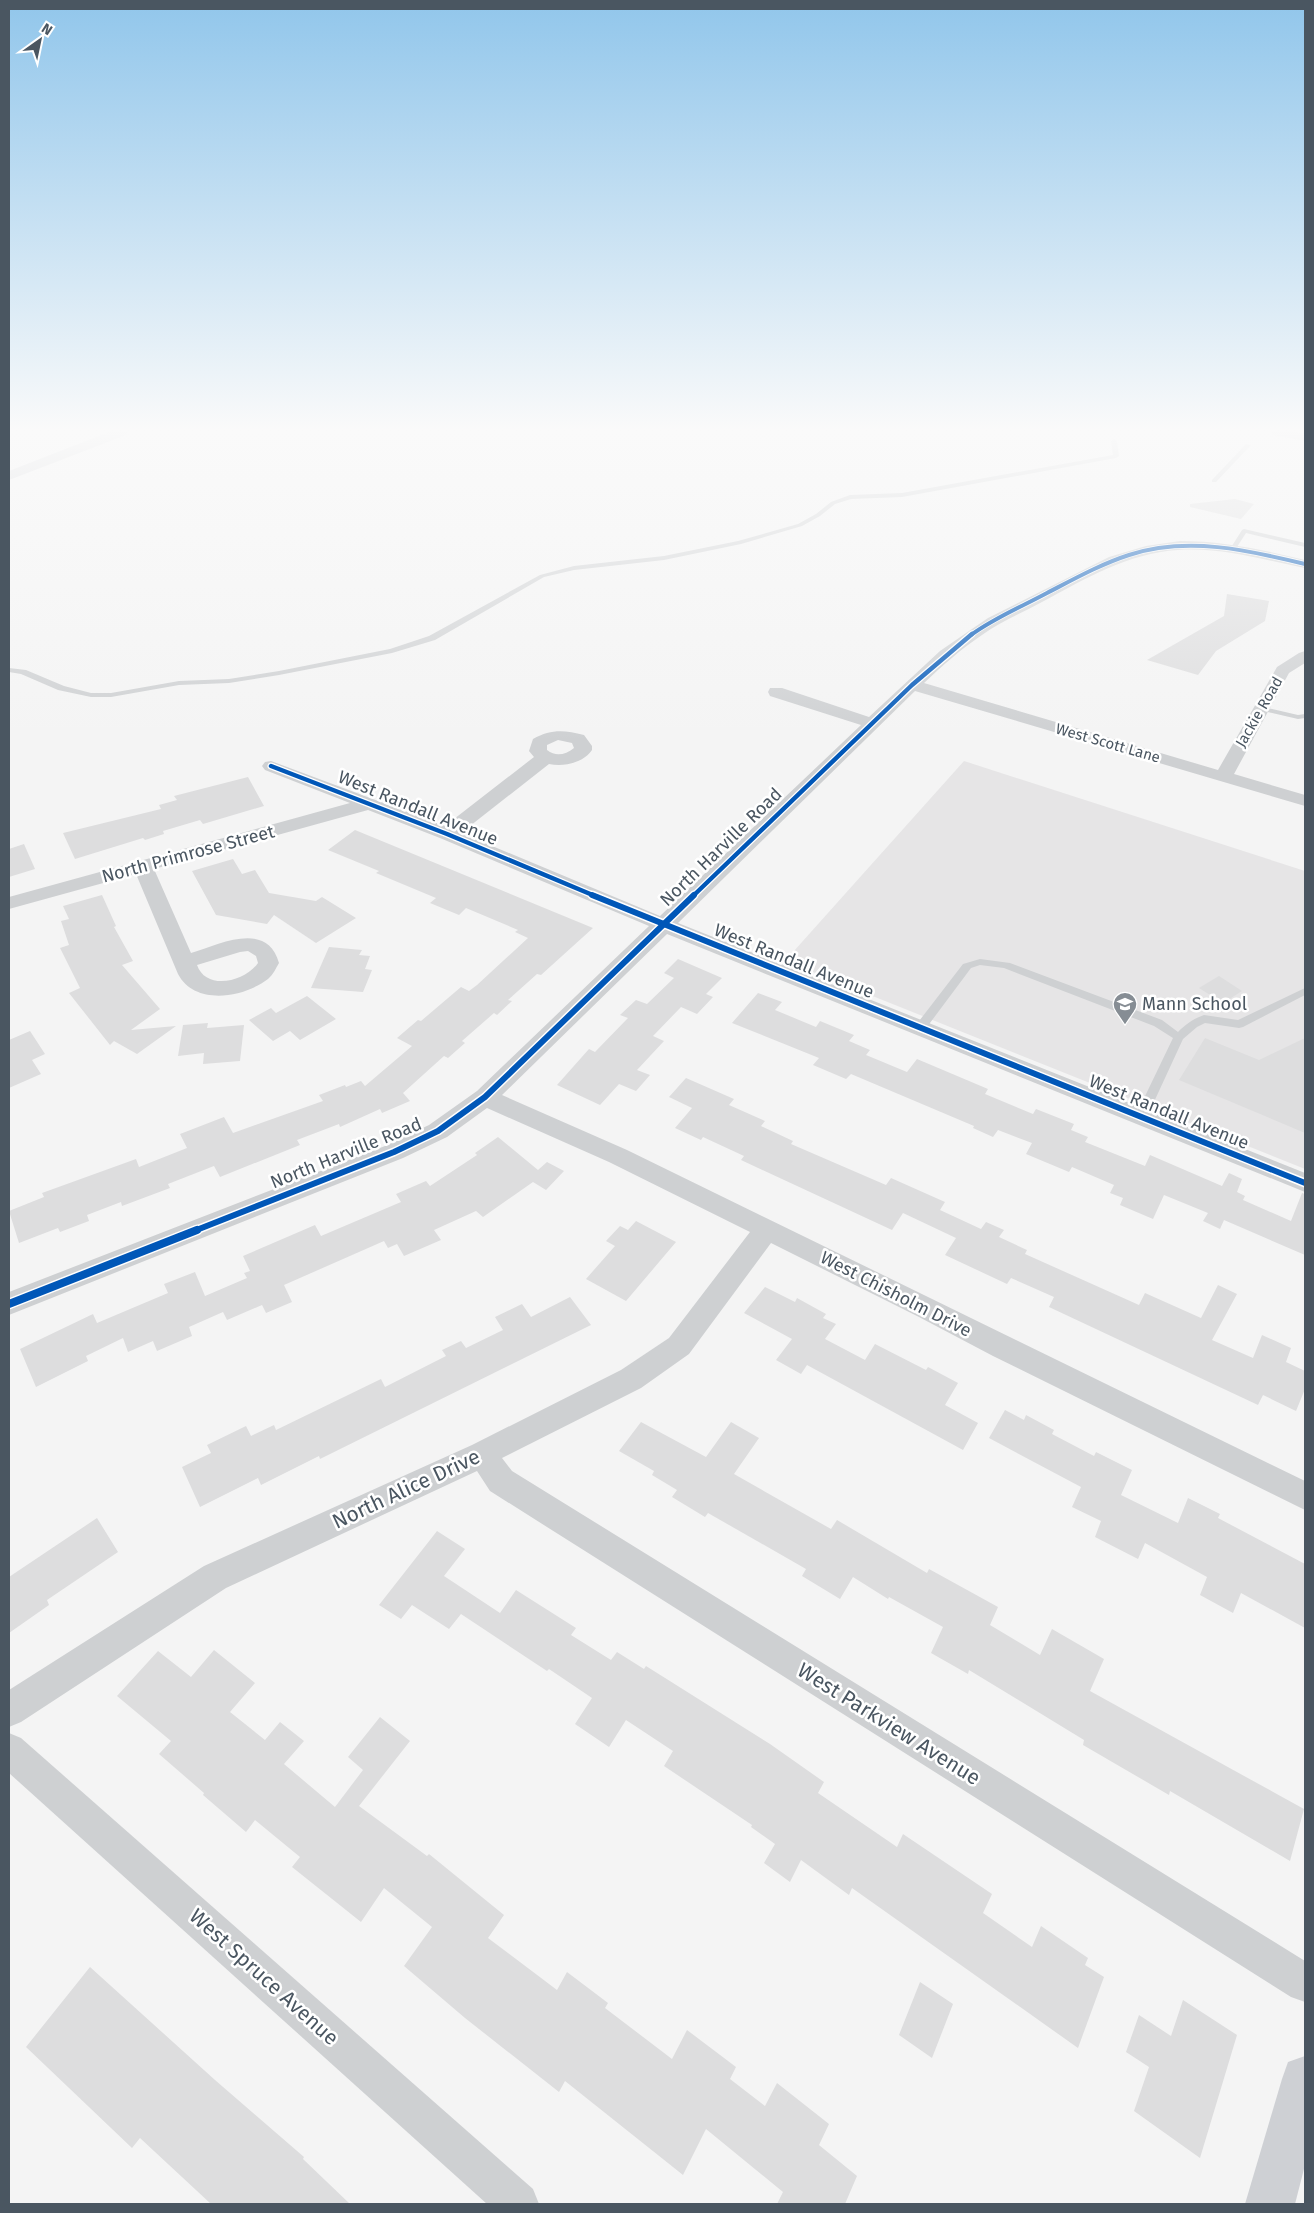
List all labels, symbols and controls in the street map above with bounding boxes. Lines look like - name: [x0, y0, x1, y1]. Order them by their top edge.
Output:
- north arrow: [15, 15, 65, 65]
- text: N: [38, 20, 55, 39]
- street label: Jackie Road: [1232, 673, 1286, 751]
- street label: West Scott Lane: [1054, 719, 1162, 767]
- street label: West Randall Avenue: [335, 766, 501, 850]
- street label: North Harville Road: [655, 783, 787, 911]
- street label: North Primrose Street: [99, 820, 277, 888]
- street label: West Randall Avenue: [711, 919, 877, 1003]
- school or university icon: Mann School: [1112, 991, 1138, 1025]
- place label: Mann School: [1142, 993, 1247, 1015]
- street label: West Randall Avenue: [1086, 1070, 1252, 1154]
- street label: North Harville Road: [267, 1113, 425, 1193]
- street label: West Chisholm Drive: [817, 1246, 975, 1342]
- street label: North Alice Drive: [328, 1443, 484, 1535]
- street label: West Parkview Avenue: [793, 1657, 985, 1791]
- street label: West Spruce Avenue: [184, 1903, 344, 2051]

